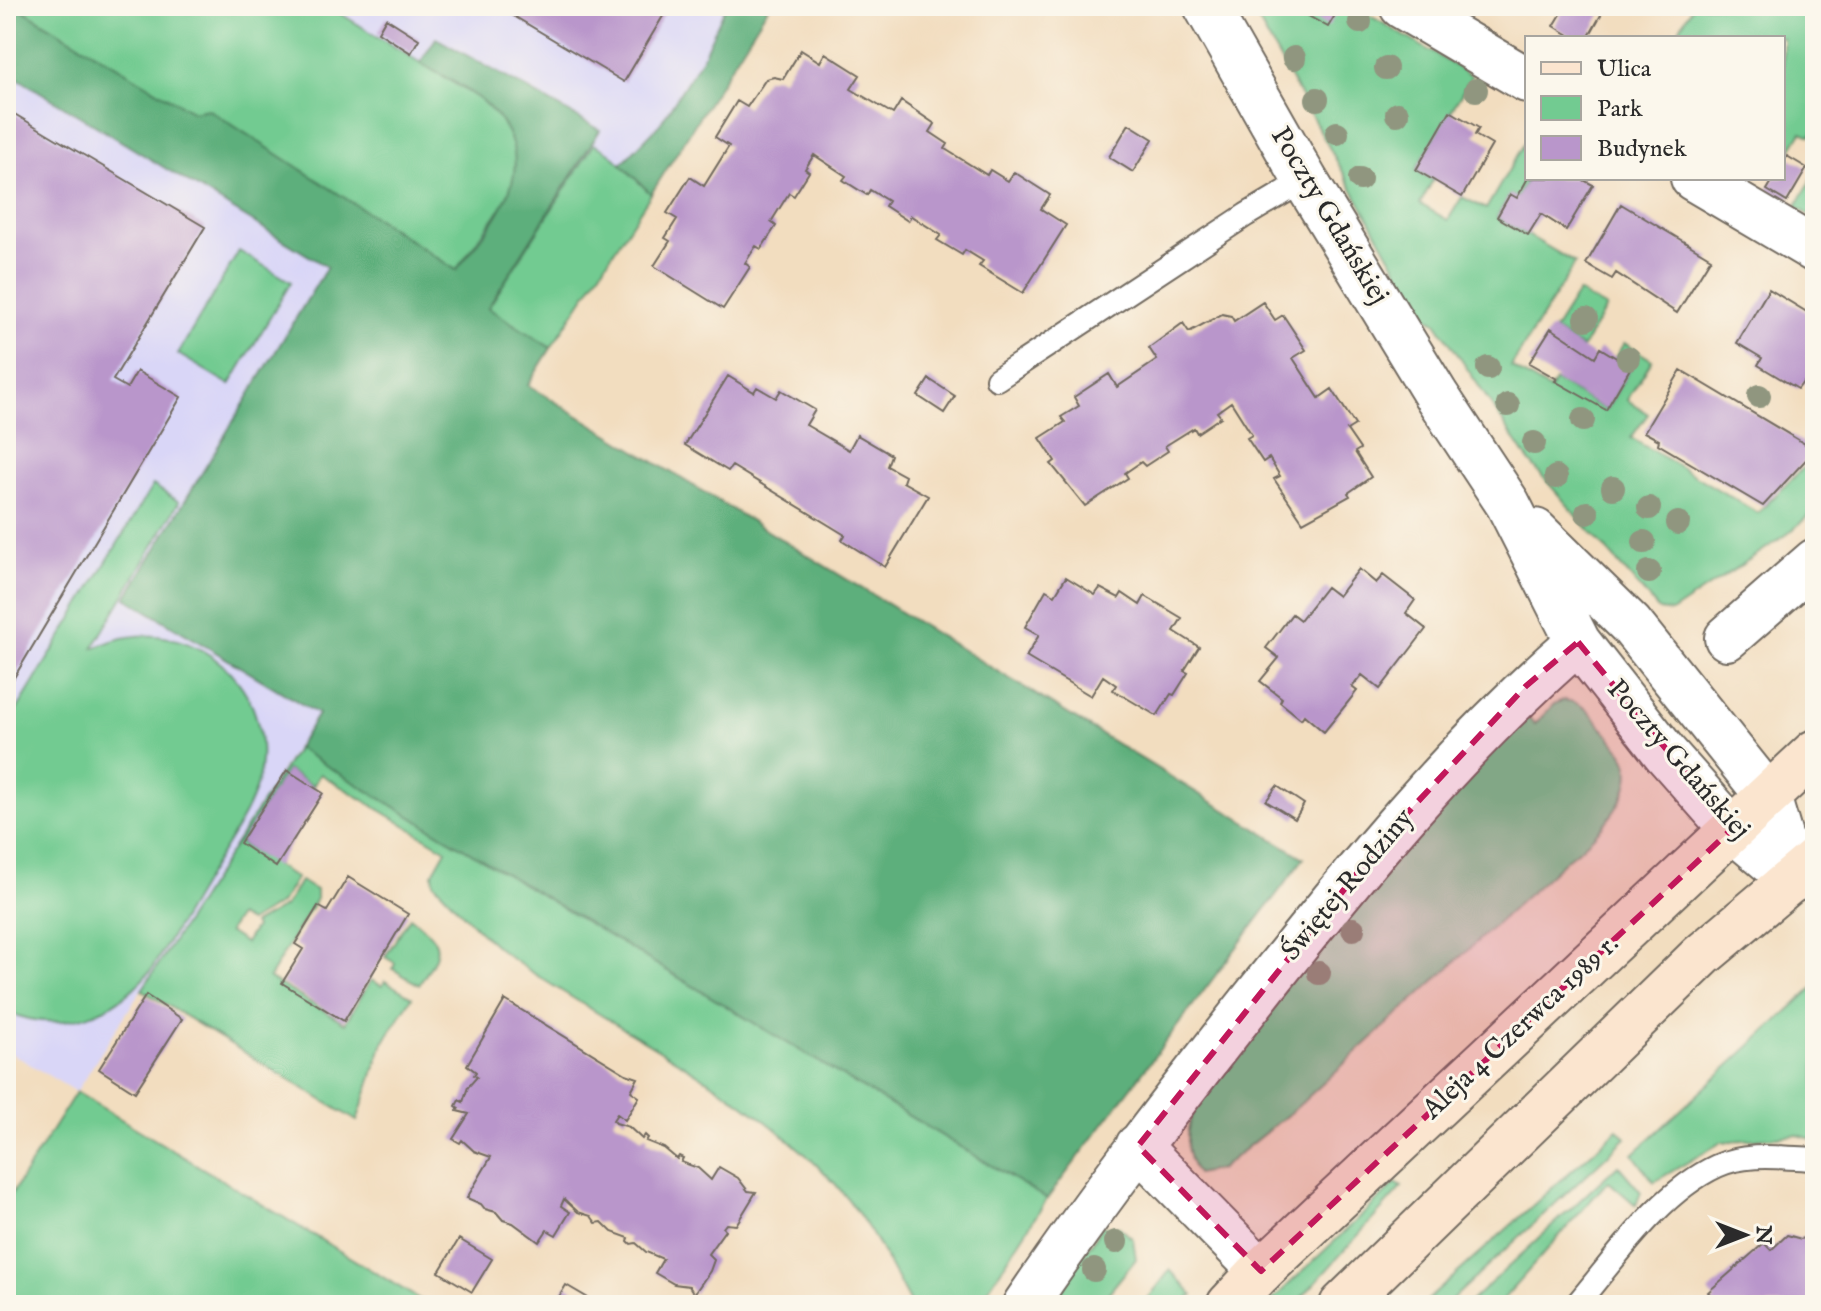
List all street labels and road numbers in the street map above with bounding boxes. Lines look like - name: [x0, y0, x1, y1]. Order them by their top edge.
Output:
- street label: Poczty Gdańskiej: [1262, 121, 1396, 311]
- street label: Poczty Gdańskiej: [1599, 673, 1757, 847]
- street label: Świętej Rodziny: [1274, 802, 1422, 968]
- street label: Aleja 4 Czerwca 1989 r.: [1415, 927, 1627, 1128]

